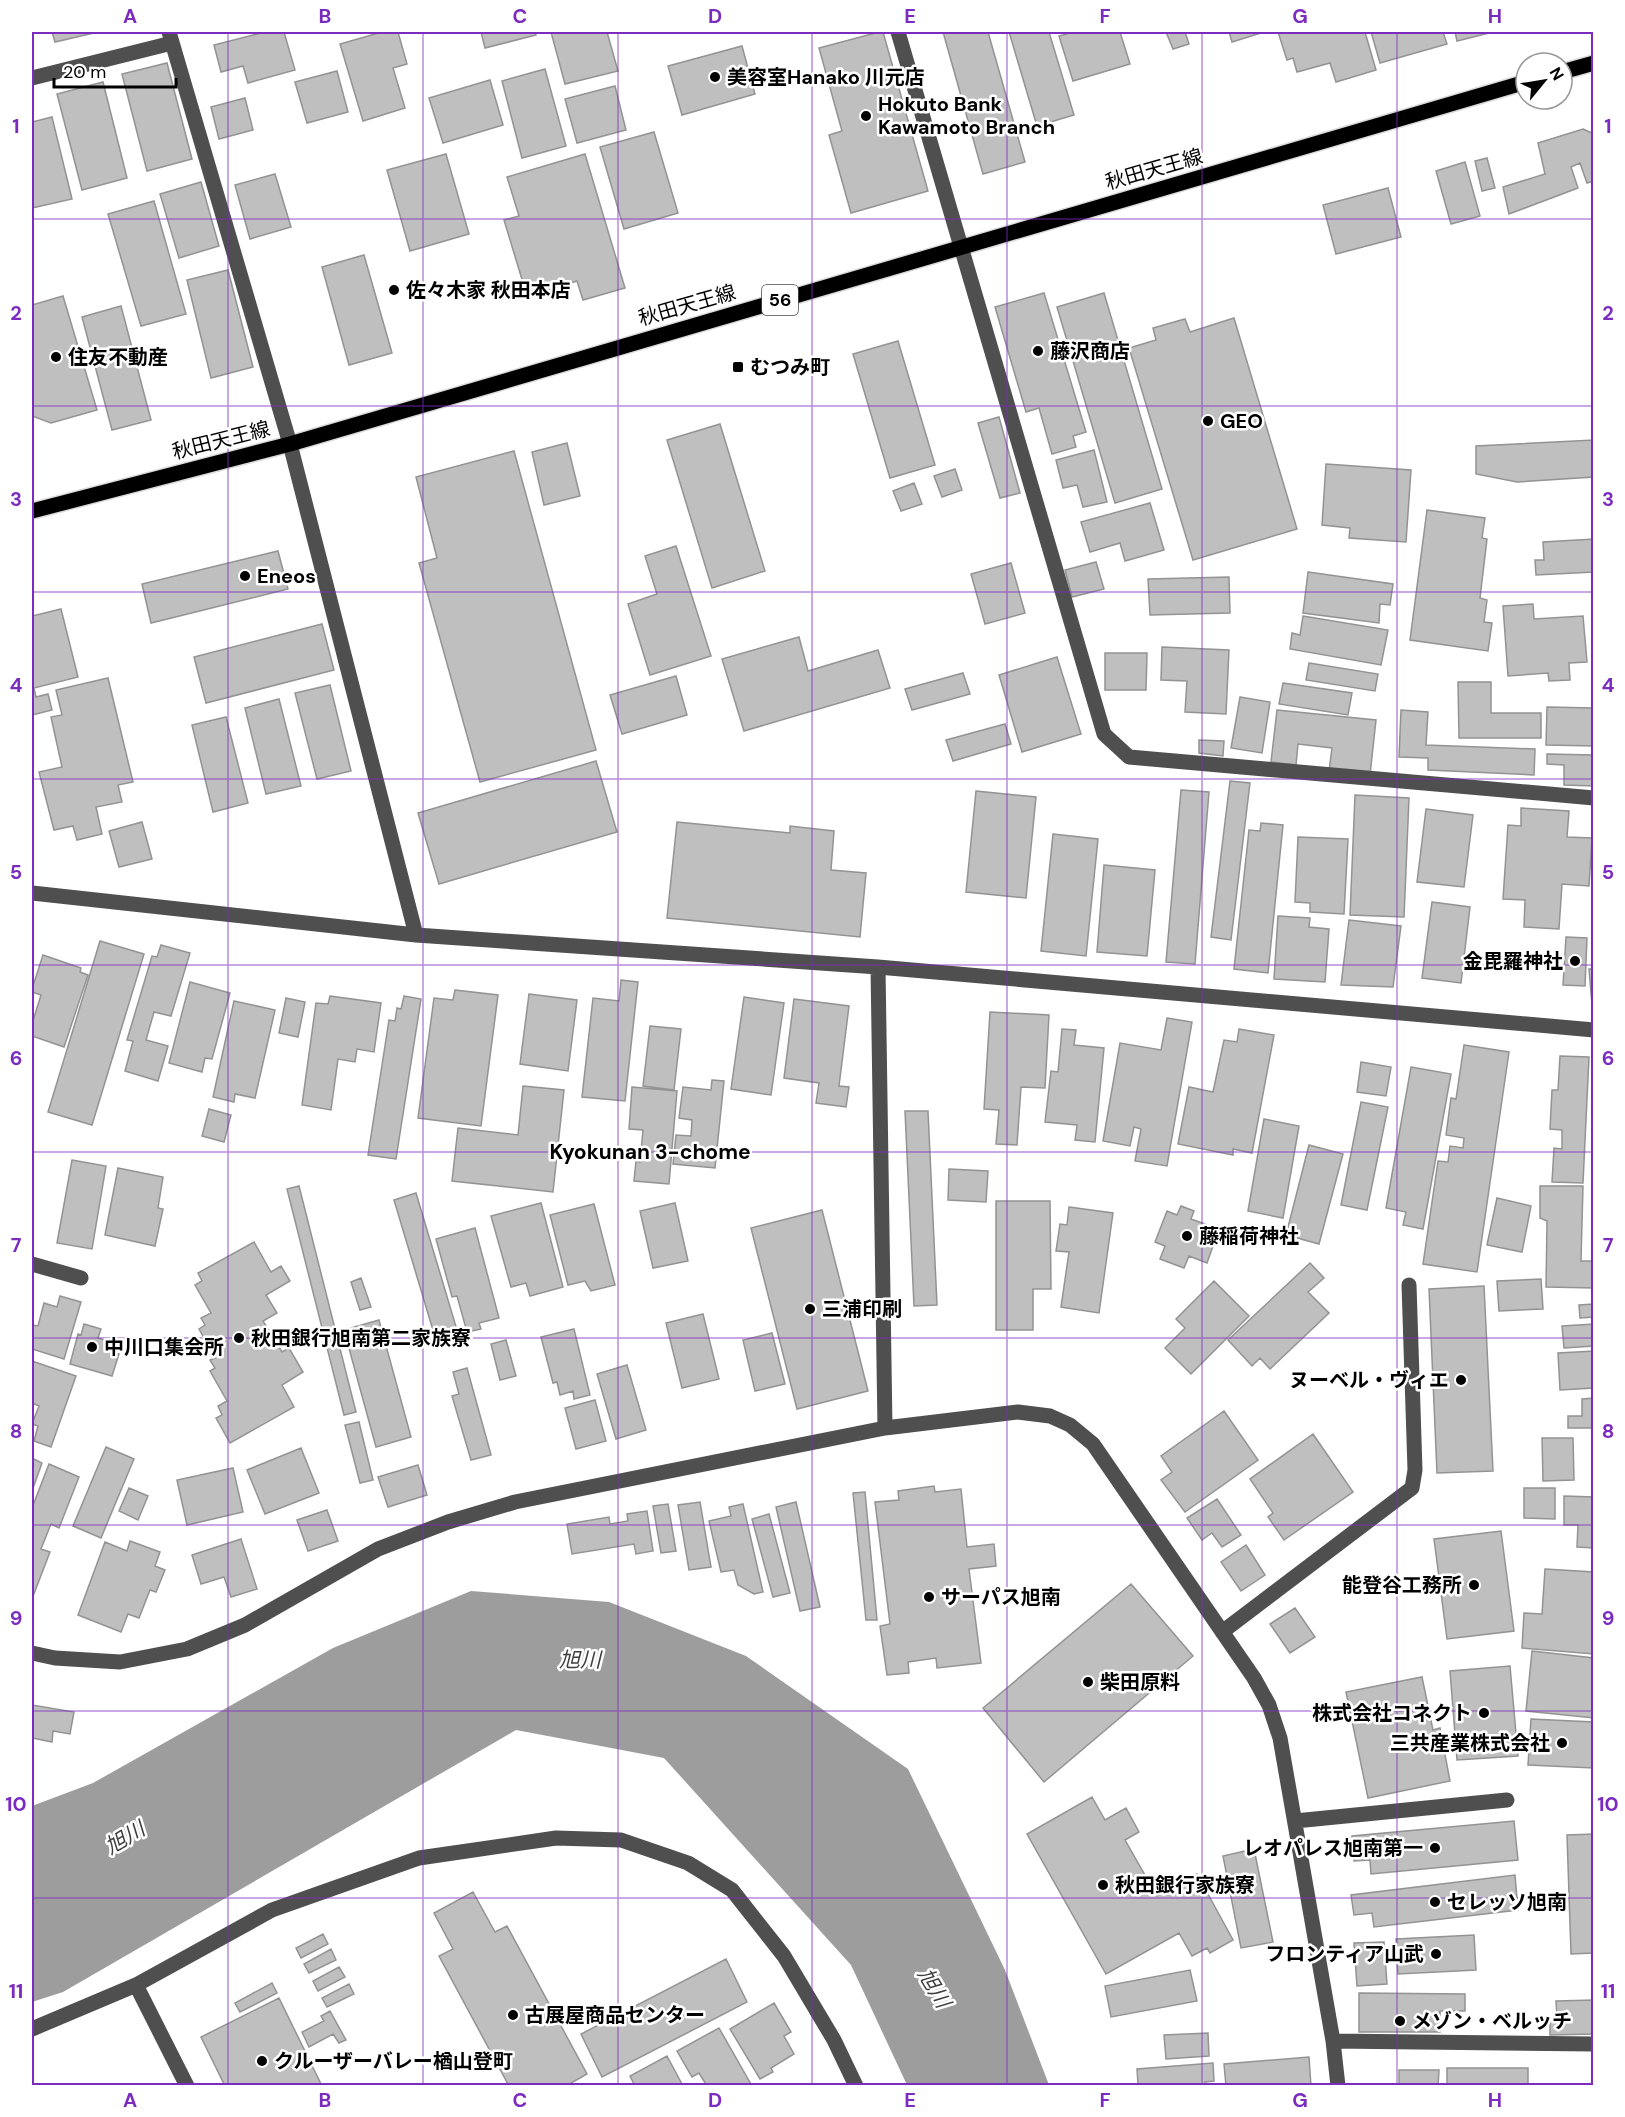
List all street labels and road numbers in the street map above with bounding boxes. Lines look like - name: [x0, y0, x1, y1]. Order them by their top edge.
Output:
- street label: 秋田天王線: [1102, 143, 1206, 195]
- street label: 秋田天王線: [635, 279, 739, 331]
- road number: 56: [762, 285, 798, 315]
- street label: 秋田天王線: [169, 415, 273, 465]

